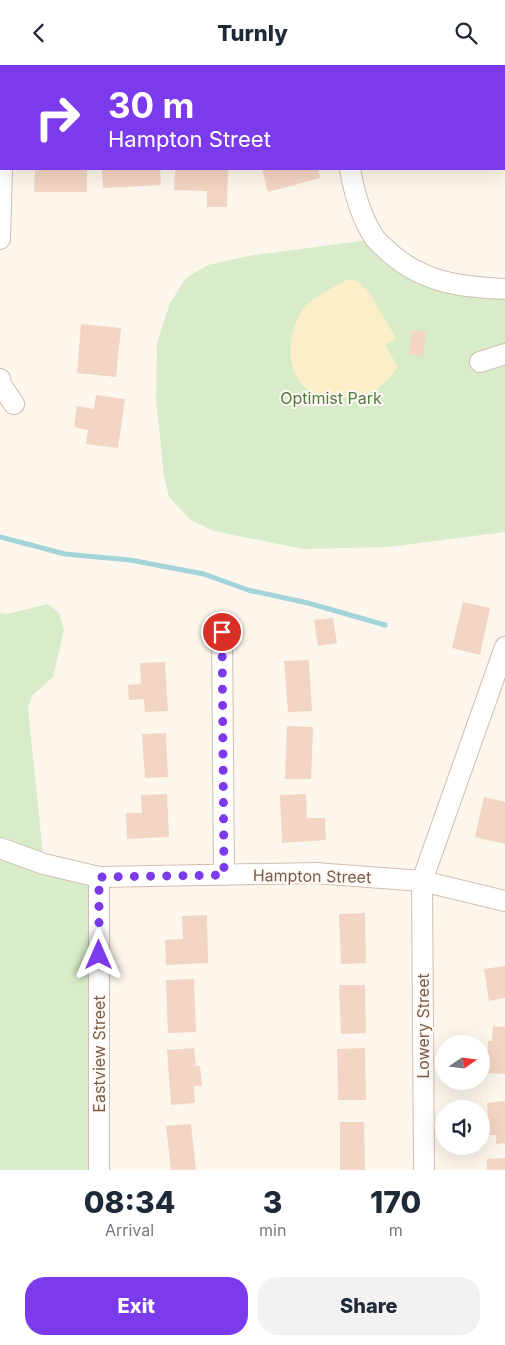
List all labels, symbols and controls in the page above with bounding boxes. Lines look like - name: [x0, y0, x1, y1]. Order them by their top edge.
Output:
- icon: back: [25, 19, 53, 47]
- icon: search: [452, 19, 480, 47]
- text: Turnly: [217, 20, 288, 46]
- text: 30 m: [108, 84, 194, 126]
- icon: right: [25, 85, 90, 150]
- text: Hampton Street: [108, 126, 271, 152]
- park label: Optimist Park: [280, 388, 382, 408]
- pin: [201, 611, 243, 653]
- icon: arrive: [208, 618, 236, 646]
- street label: Hampton Street: [253, 865, 371, 887]
- position arrow: [72, 928, 124, 980]
- street label: Lowery Street: [413, 973, 433, 1079]
- street label: Eastview Street: [89, 995, 109, 1113]
- north arrow: [435, 1035, 490, 1090]
- map controls: [435, 1035, 490, 1155]
- button: sound: [435, 1100, 490, 1155]
- text: 08:34: [84, 1184, 175, 1220]
- text: 3: [263, 1184, 283, 1220]
- text: 170: [370, 1184, 421, 1220]
- text: Arrival: [105, 1220, 154, 1240]
- text: min: [259, 1220, 286, 1240]
- text: m: [389, 1220, 403, 1240]
- button: Exit: [25, 1277, 248, 1335]
- button: Share: [258, 1277, 480, 1335]

